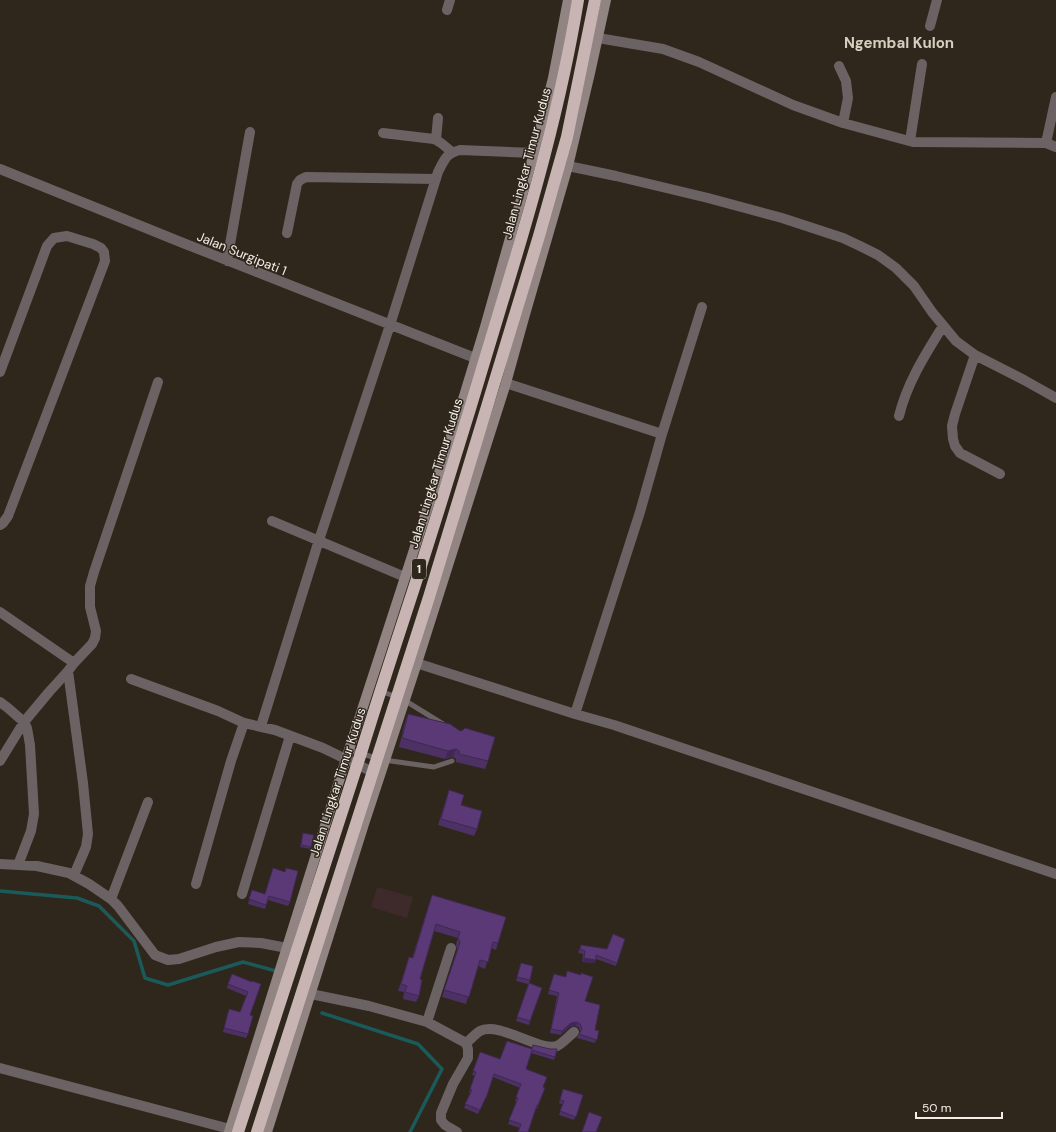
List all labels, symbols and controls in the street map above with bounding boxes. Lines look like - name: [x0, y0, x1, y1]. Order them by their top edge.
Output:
- district label: Ngembal Kulon: [844, 33, 954, 53]
- street label: Jalan Lingkar Timur Kudus: [498, 86, 555, 241]
- street label: Jalan Surgipati 1: [194, 228, 289, 279]
- street label: Jalan Lingkar Timur Kudus: [405, 396, 466, 550]
- road number: 1: [412, 559, 426, 579]
- street label: Jalan Lingkar Timur Kudus: [305, 706, 370, 859]
- scale bar: [916, 1094, 1002, 1120]
- text: 50 m: [922, 1100, 951, 1116]

